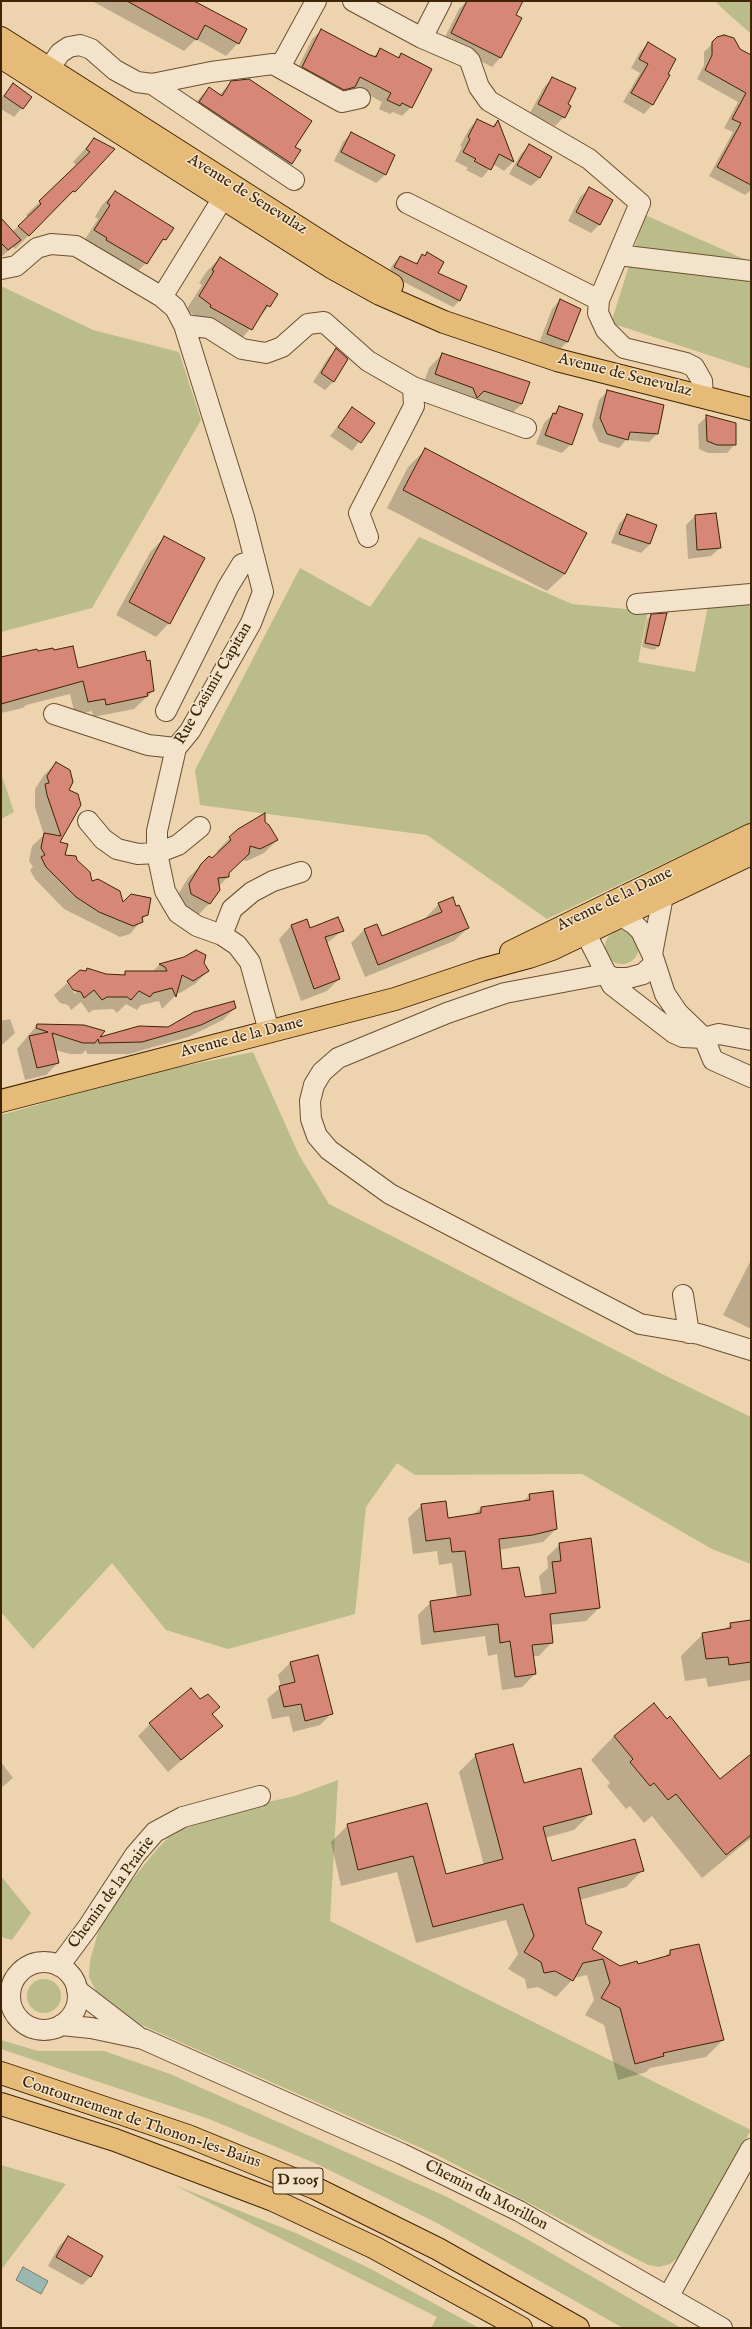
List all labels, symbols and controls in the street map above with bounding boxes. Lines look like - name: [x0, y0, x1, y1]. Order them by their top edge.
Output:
- street label: Avenue de Senevulaz: [184, 150, 310, 240]
- street label: Avenue de Senevulaz: [556, 350, 694, 402]
- street label: Rue Casimir Capitan: [171, 620, 257, 748]
- street label: Avenue de la Dame: [554, 864, 676, 936]
- street label: Avenue de la Dame: [179, 1013, 305, 1063]
- street label: Chemin de la Prairie: [65, 1833, 159, 1953]
- street label: Contournement de Thonon-les-Bains: [19, 2073, 263, 2173]
- street label: Chemin du Morillon: [421, 2157, 551, 2235]
- road number: D 1005: [273, 2168, 323, 2194]

